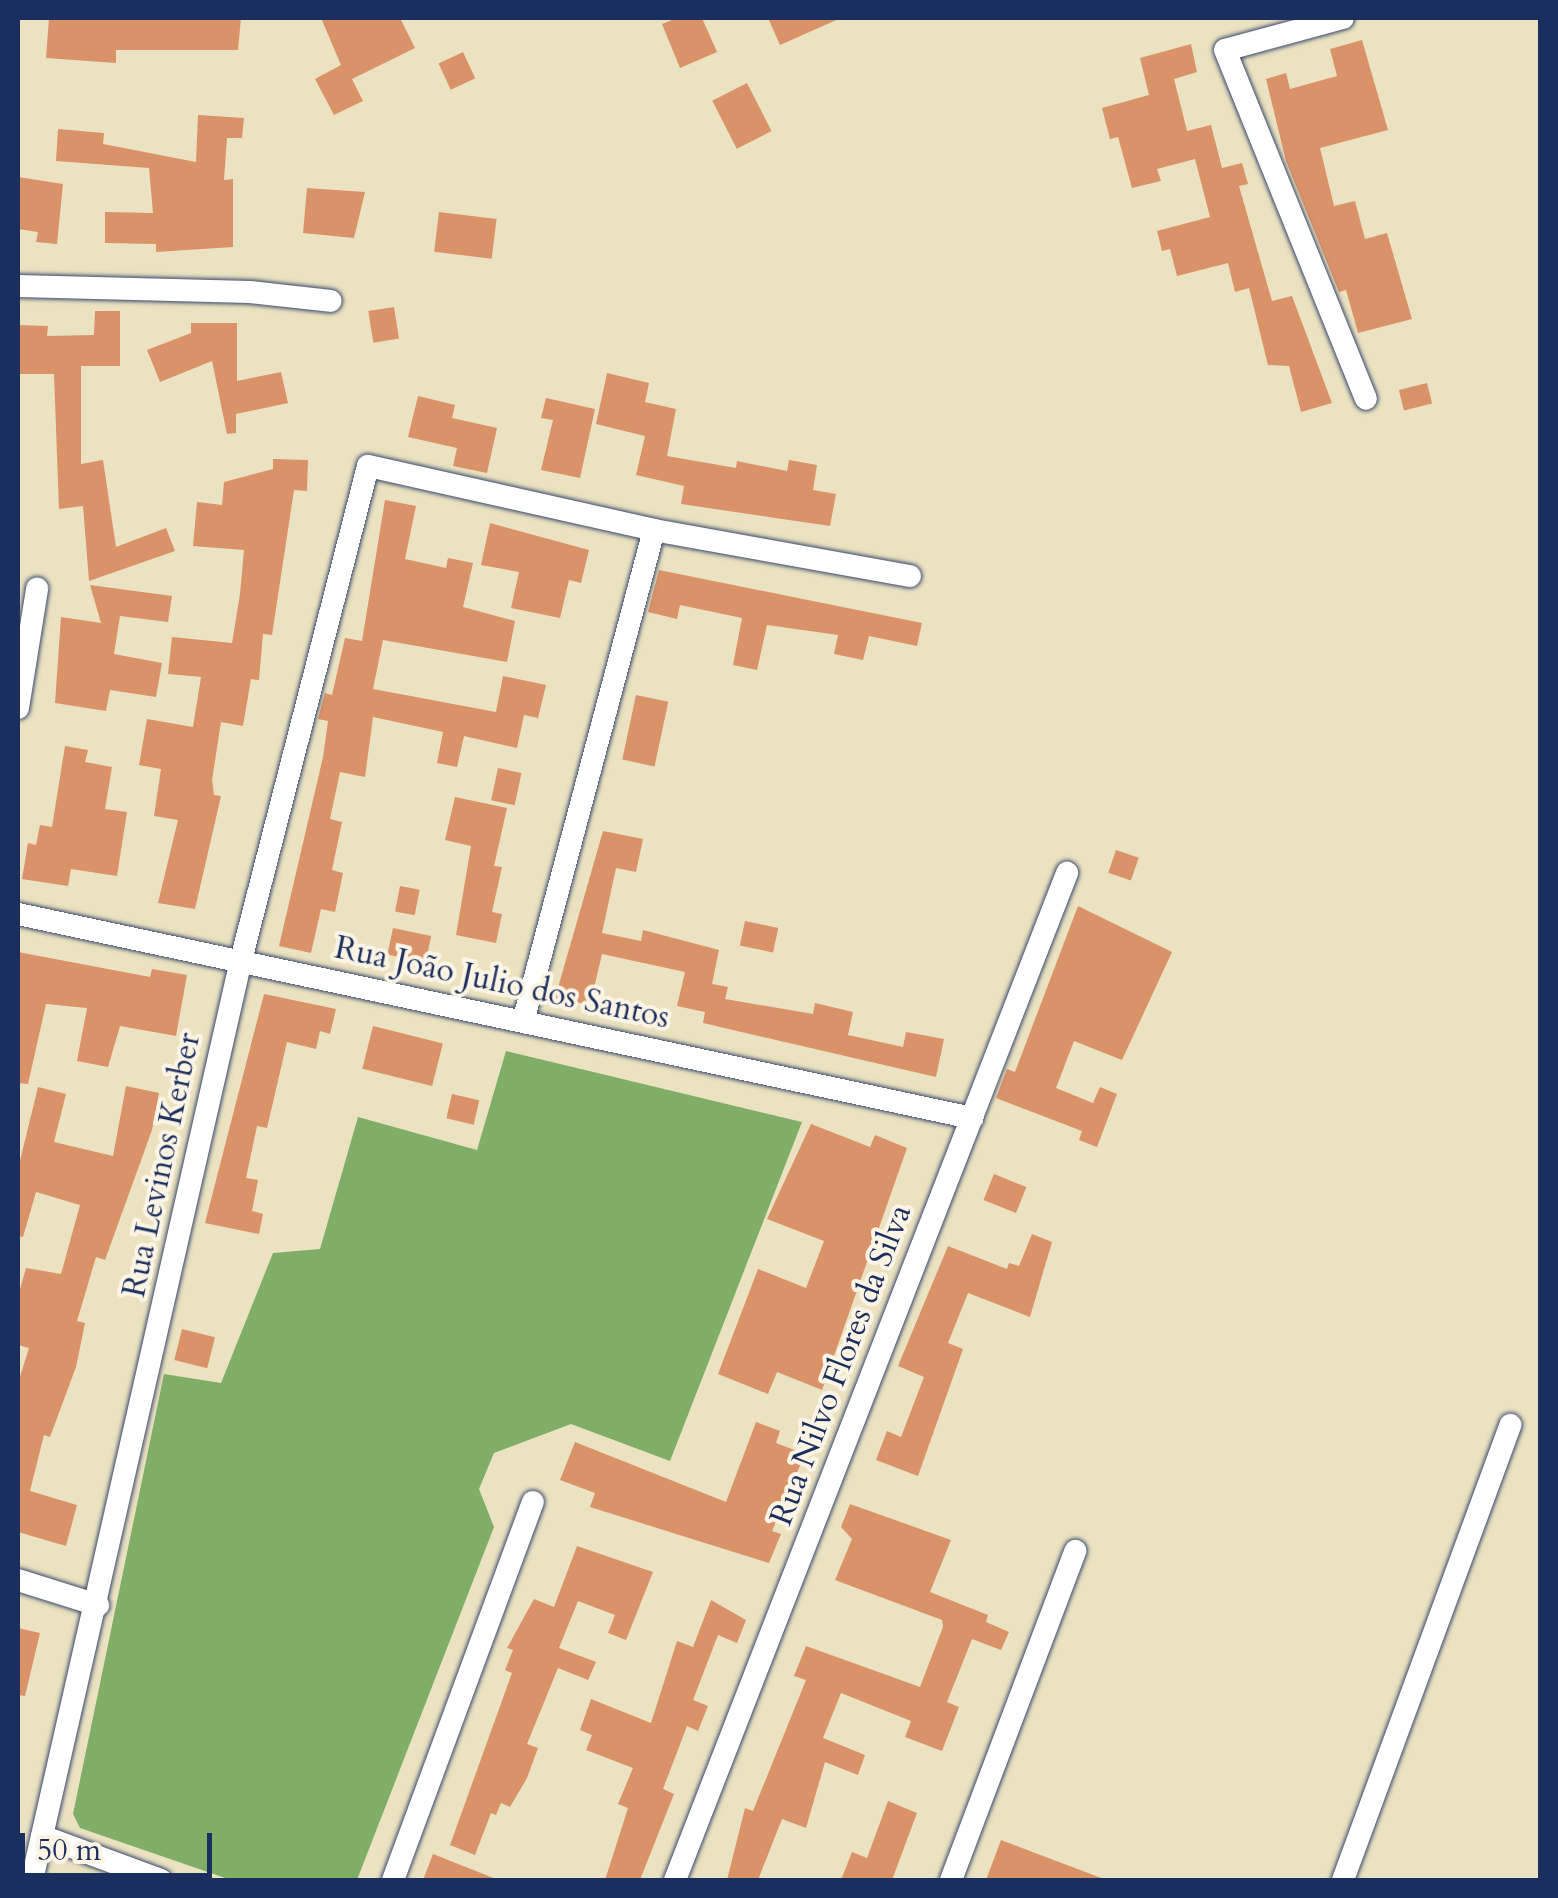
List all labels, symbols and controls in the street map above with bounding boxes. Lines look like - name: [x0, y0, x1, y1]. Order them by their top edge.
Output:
- street label: Rua João Julio dos Santos: [331, 929, 673, 1037]
- street label: Rua Levinos Kerber: [115, 1029, 209, 1301]
- street label: Rua Nilvo Flores da Silva: [762, 1199, 920, 1531]
- scale bar: [25, 1813, 218, 1875]
- text: 50 m: [37, 1830, 101, 1871]

